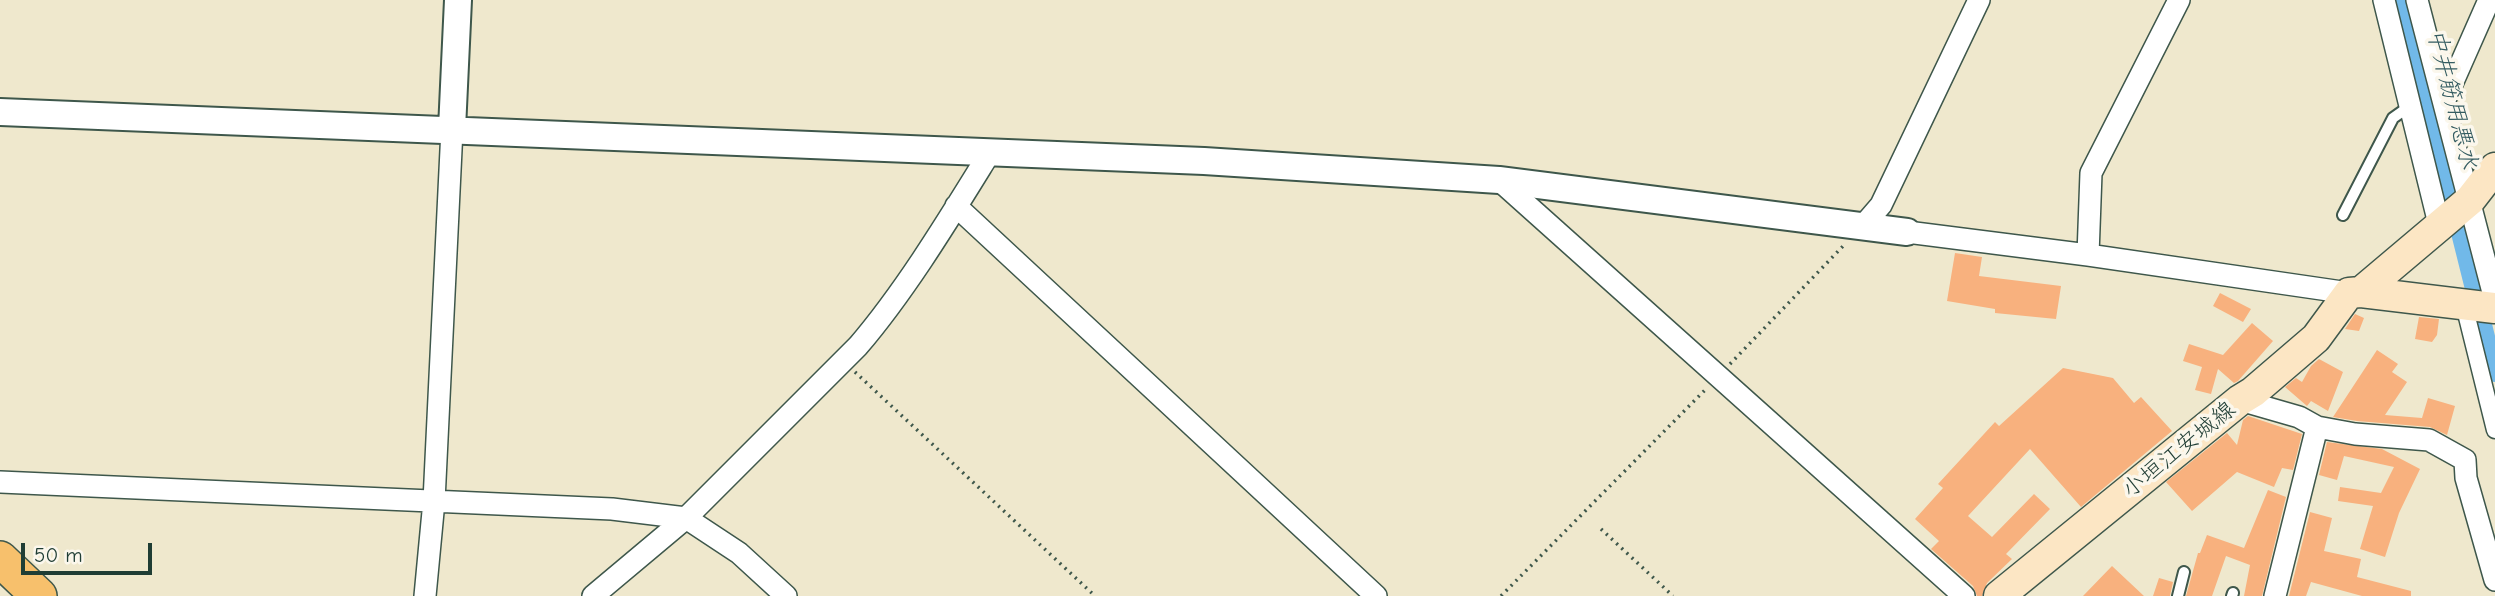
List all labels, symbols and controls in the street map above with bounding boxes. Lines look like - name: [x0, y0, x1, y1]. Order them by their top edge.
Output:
- water label: 中井筋用悪水: [2421, 26, 2483, 172]
- street label: 小垣江安城線: [2117, 396, 2241, 504]
- scale bar: [24, 530, 156, 574]
- text: 50 m: [34, 543, 83, 567]

